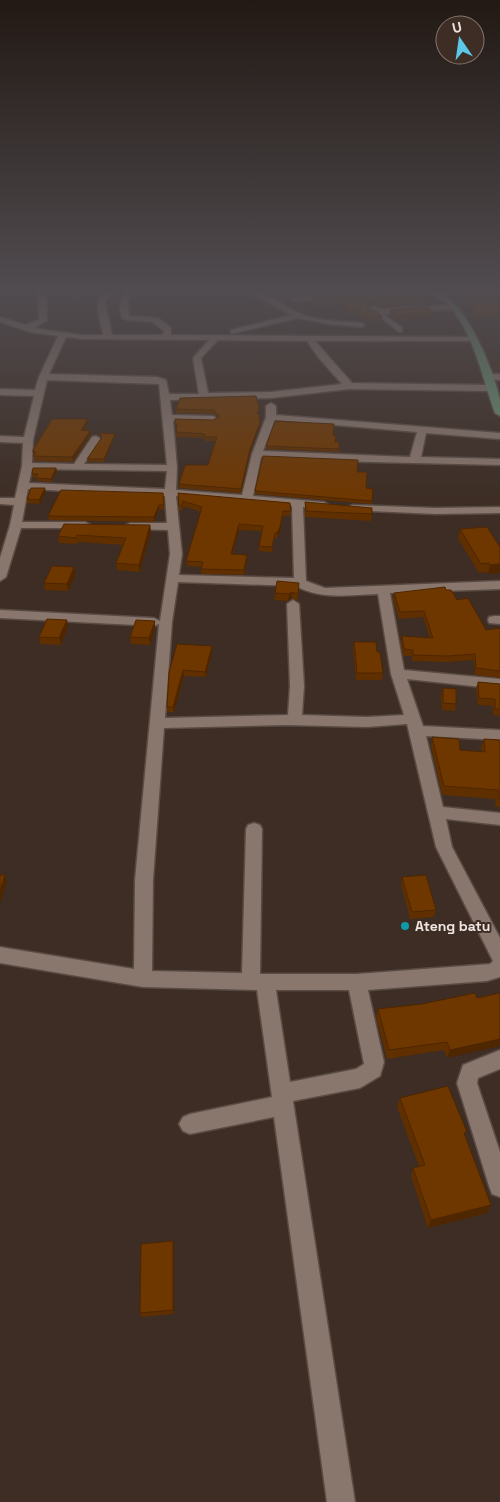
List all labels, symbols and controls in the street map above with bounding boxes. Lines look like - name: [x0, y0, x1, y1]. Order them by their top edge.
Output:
- north arrow: [435, 15, 485, 65]
- text: U: [450, 18, 464, 37]
- place label: Ateng batu: [415, 917, 490, 935]
- marker: Ateng batu: [399, 920, 411, 932]

